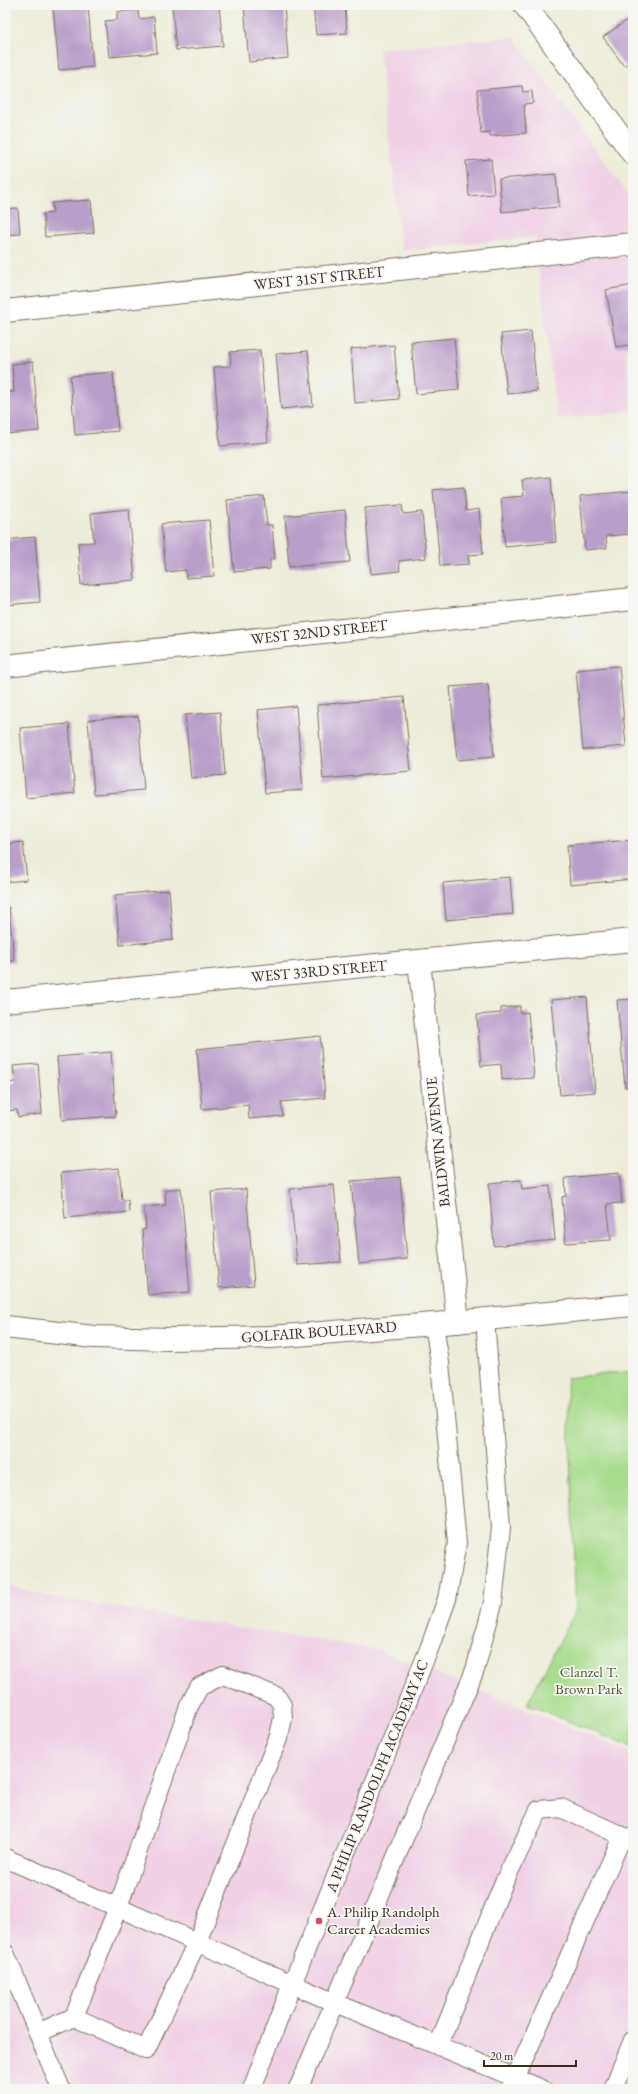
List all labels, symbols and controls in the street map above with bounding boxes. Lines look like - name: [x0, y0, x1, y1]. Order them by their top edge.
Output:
- street label: WEST 31ST STREET: [253, 261, 386, 294]
- street label: WEST 32ND STREET: [250, 615, 389, 648]
- street label: WEST 33RD STREET: [250, 955, 389, 986]
- street label: BALDWIN AVENUE: [421, 1076, 454, 1208]
- street label: GOLFAIR BOULEVARD: [241, 1317, 397, 1346]
- street label: A PHILIP RANDOLPH ACADEMY AC: [321, 1657, 432, 1896]
- park label: Clanzel T. Brown Park: [555, 1662, 624, 1698]
- place label: A. Philip Randolph Career Academies: [326, 1902, 440, 1938]
- marker: A. Philip Randolph Career Academies: [314, 1916, 324, 1926]
- scale bar: [484, 2042, 576, 2068]
- text: 20 m: [490, 2048, 514, 2064]

